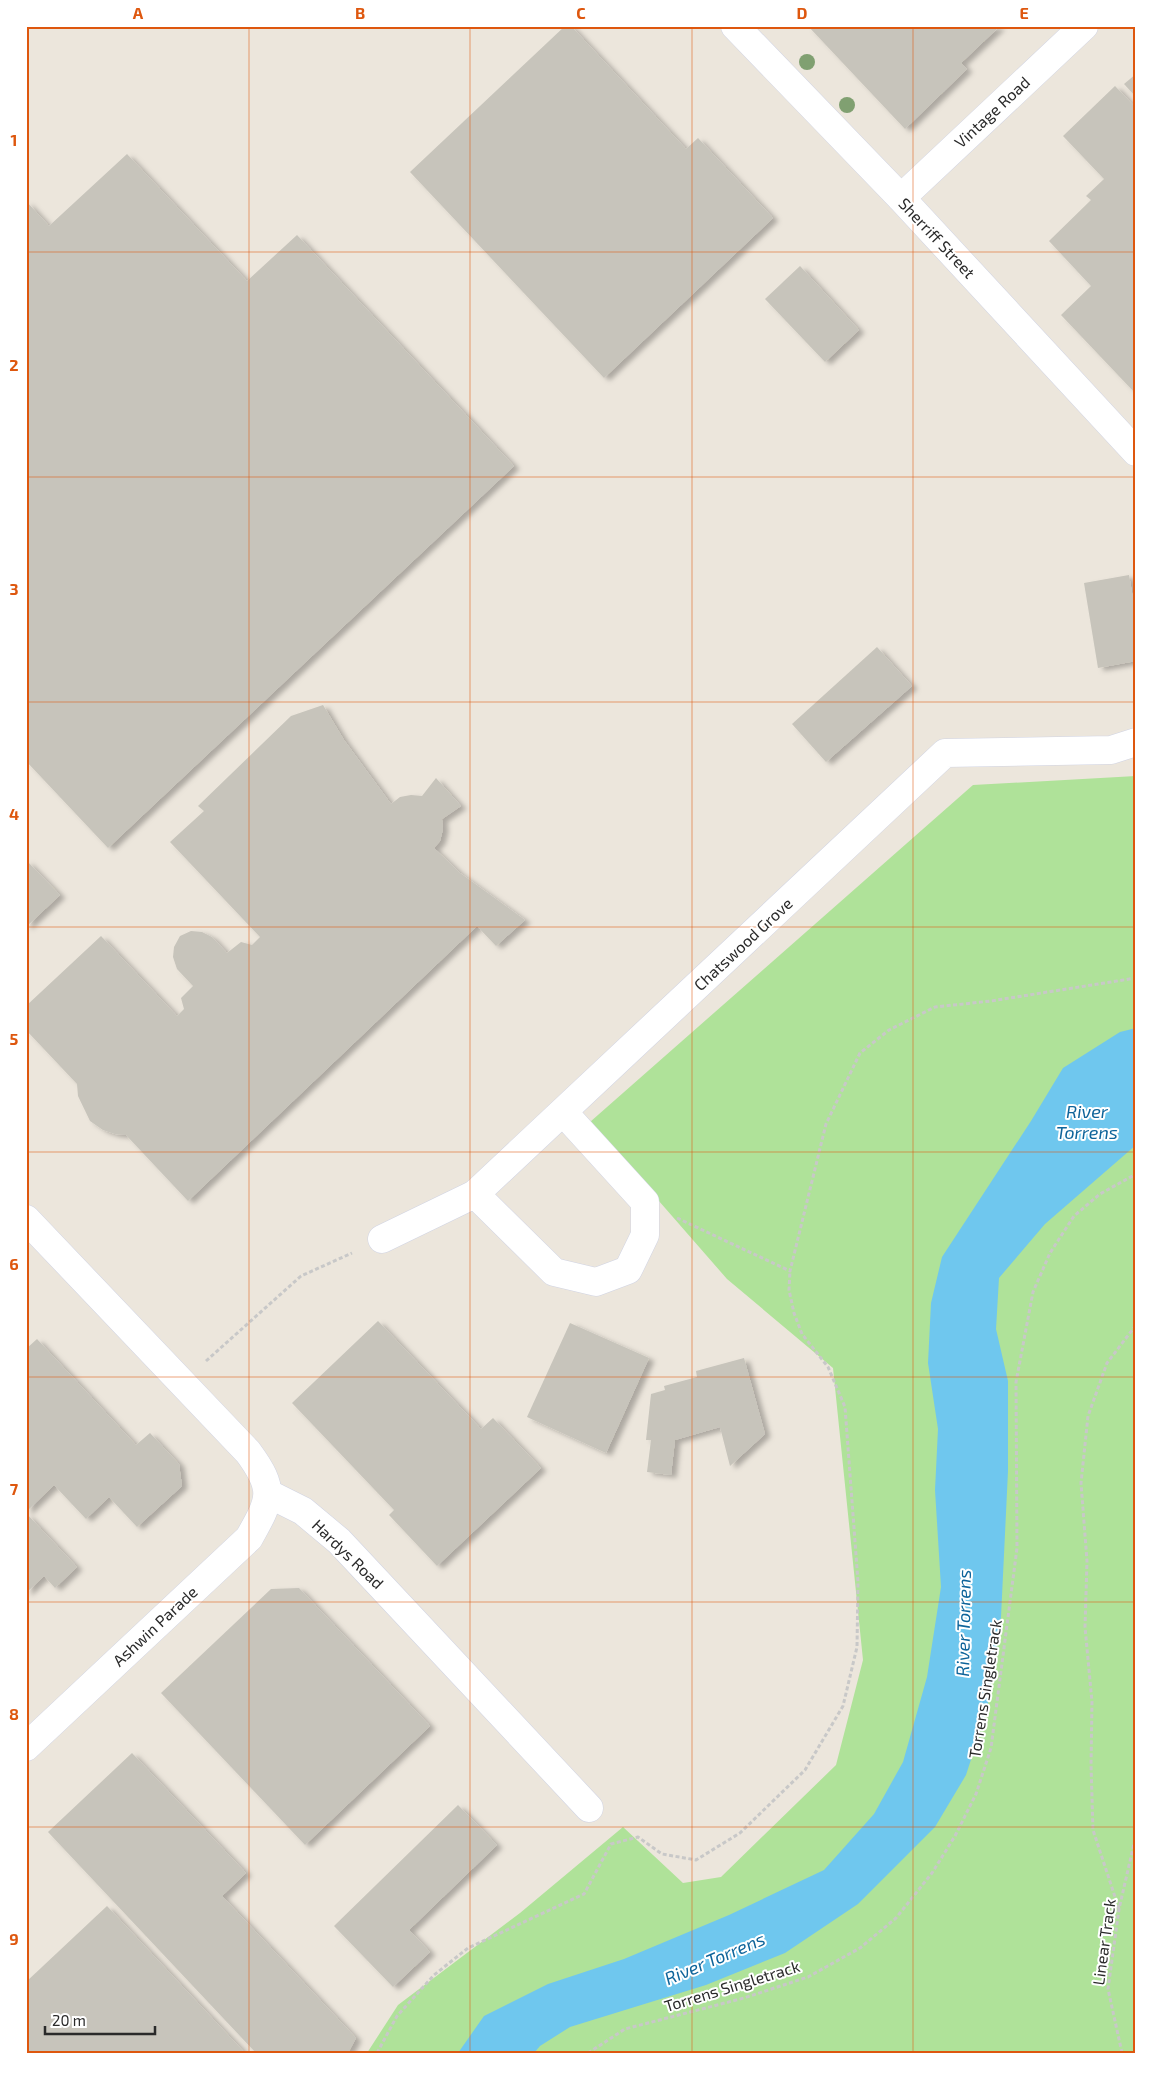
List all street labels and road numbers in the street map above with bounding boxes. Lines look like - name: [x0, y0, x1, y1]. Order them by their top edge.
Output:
- street label: Vintage Road: [950, 72, 1033, 151]
- street label: Sherriff Street: [895, 193, 979, 282]
- street label: Chatswood Grove: [689, 893, 796, 994]
- street label: Hardys Road: [309, 1515, 388, 1592]
- street label: Ashwin Parade: [108, 1582, 201, 1670]
- street label: Torrens Singletrack: [964, 1618, 1005, 1760]
- street label: Linear Track: [1088, 1897, 1119, 1986]
- street label: Torrens Singletrack: [662, 1956, 802, 2015]

